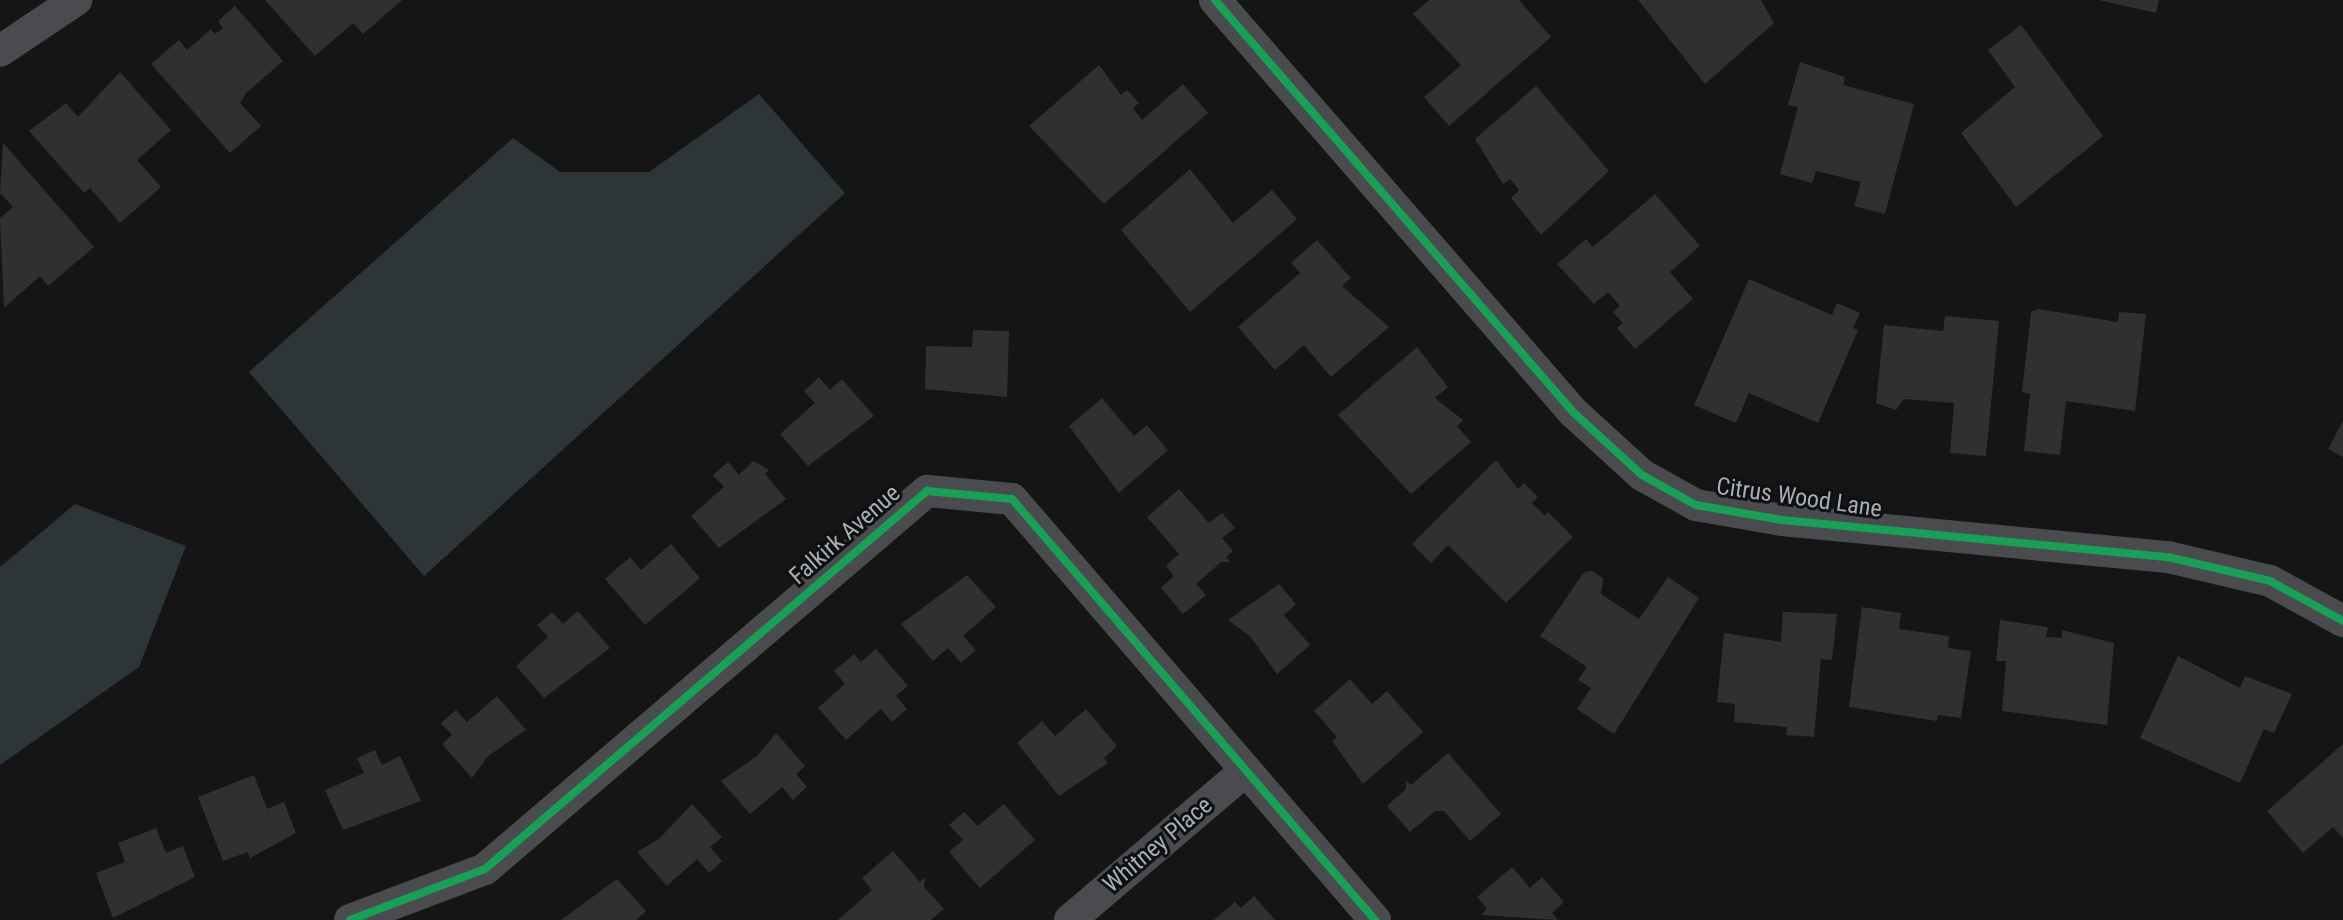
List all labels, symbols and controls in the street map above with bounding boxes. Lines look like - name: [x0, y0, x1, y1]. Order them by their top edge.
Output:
- street label: Citrus Wood Lane: [1714, 472, 1884, 524]
- street label: Falkirk Avenue: [784, 479, 906, 591]
- street label: Whitney Place: [1098, 791, 1218, 899]

